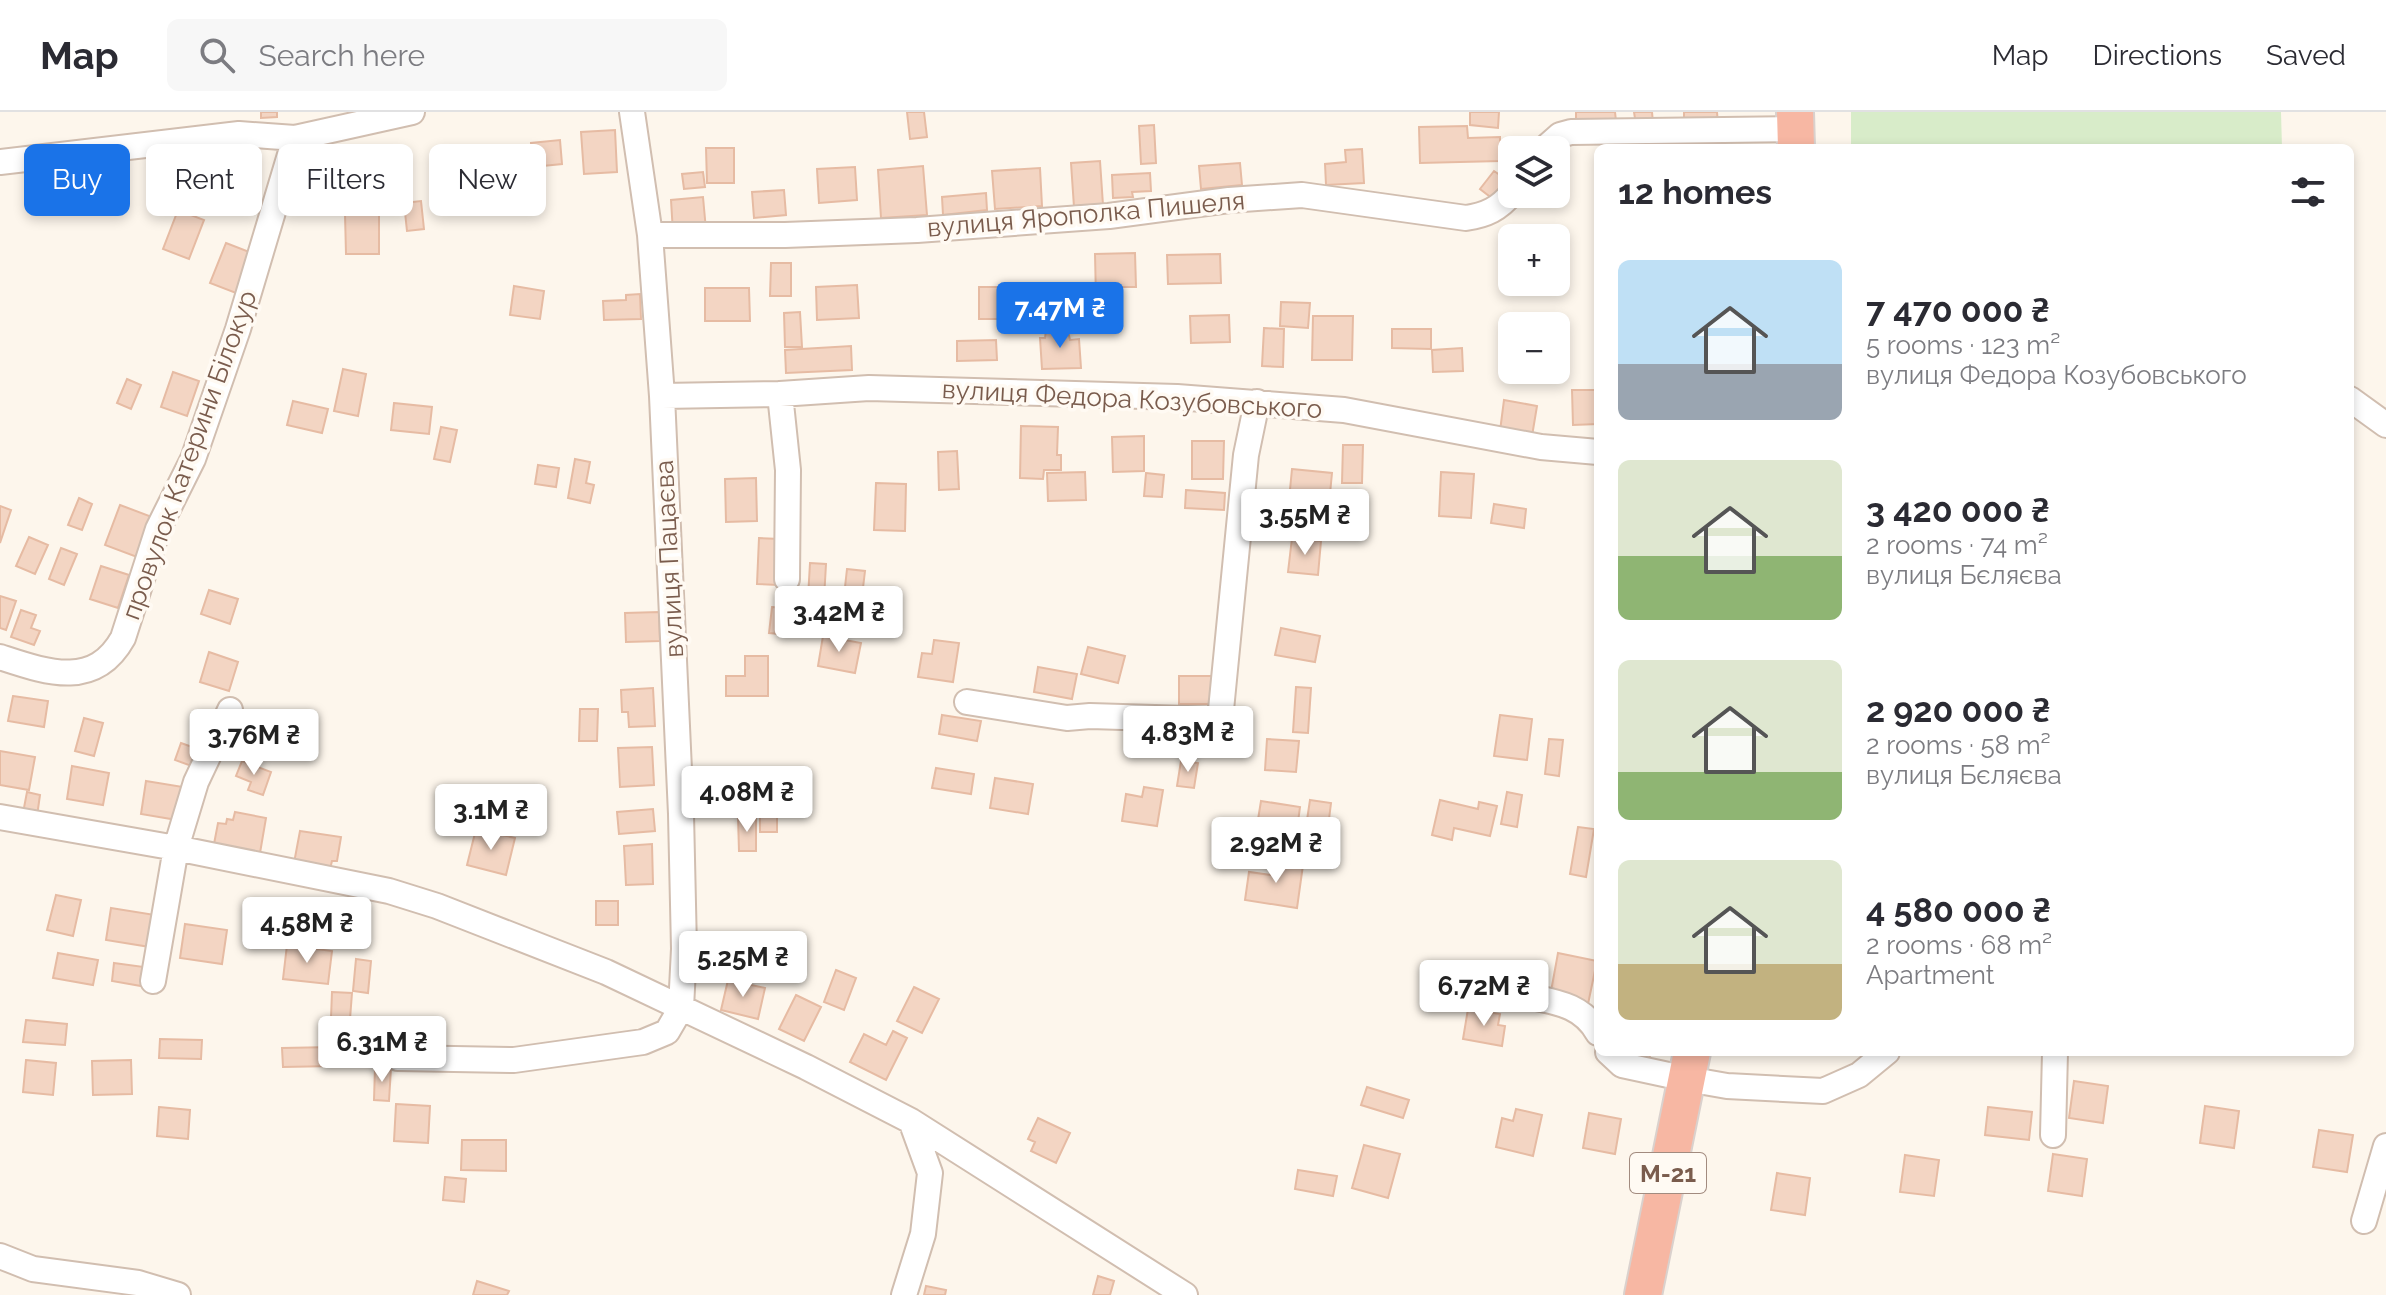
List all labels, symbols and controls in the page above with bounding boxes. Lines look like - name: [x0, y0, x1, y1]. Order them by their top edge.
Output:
- search box: [167, 19, 727, 91]
- text: Map: [40, 33, 119, 78]
- icon: search: [195, 33, 239, 77]
- text: Search here: [259, 38, 425, 73]
- text: Map: [1992, 39, 2049, 72]
- text: Directions: [2093, 39, 2222, 72]
- text: Saved: [2266, 39, 2346, 72]
- map controls: [1498, 136, 1570, 384]
- button: layers: [1498, 136, 1570, 208]
- chip: Buy: [24, 144, 130, 216]
- chip: Rent: [146, 144, 262, 216]
- chip: Filters: [278, 144, 413, 216]
- chip: New: [429, 144, 546, 216]
- icon: filters: [2286, 170, 2330, 214]
- text: 12 homes: [1618, 172, 1772, 212]
- street label: вулиця Ярополка Пишеля: [926, 185, 1246, 243]
- button: +: [1498, 224, 1570, 296]
- pin: 7.47M ₴: [986, 282, 1134, 350]
- street label: провулок Катерини Білокур: [115, 286, 263, 624]
- text: 7 470 000 ₴: [1866, 290, 2050, 330]
- icon: home: [1682, 292, 1778, 388]
- text: 7.47M ₴: [1014, 293, 1106, 323]
- button: −: [1498, 312, 1570, 384]
- text: 5 rooms · 123 m²: [1866, 330, 2060, 360]
- text: вулиця Федора Козубовського: [1866, 360, 2247, 390]
- street label: вулиця Федора Козубовського: [941, 374, 1323, 424]
- street label: вулиця Пацаєва: [649, 459, 689, 659]
- pin: 3.55M ₴: [1231, 489, 1379, 557]
- text: 3 420 000 ₴: [1866, 490, 2050, 530]
- icon: home: [1682, 492, 1778, 588]
- text: 3.55M ₴: [1259, 500, 1351, 530]
- text: 2 rooms · 74 m²: [1866, 530, 2048, 560]
- text: вулиця Бєляєва: [1866, 560, 2062, 590]
- pin: 3.42M ₴: [765, 586, 913, 654]
- text: 3.42M ₴: [793, 597, 885, 627]
- text: 2 920 000 ₴: [1866, 690, 2051, 730]
- icon: home: [1682, 692, 1778, 788]
- pin: 4.83M ₴: [1114, 706, 1262, 774]
- pin: 3.76M ₴: [180, 709, 328, 777]
- text: 4.83M ₴: [1141, 717, 1235, 747]
- text: 3.76M ₴: [208, 720, 300, 750]
- text: 2 rooms · 58 m²: [1866, 730, 2051, 760]
- text: вулиця Бєляєва: [1866, 760, 2062, 790]
- pin: 4.08M ₴: [673, 766, 821, 834]
- text: 4.08M ₴: [700, 777, 794, 807]
- pin: 3.1M ₴: [426, 784, 556, 852]
- text: 3.1M ₴: [453, 795, 529, 825]
- pin: 2.92M ₴: [1202, 817, 1350, 885]
- text: 2.92M ₴: [1229, 828, 1323, 858]
- text: 4 580 000 ₴: [1866, 890, 2051, 930]
- icon: home: [1682, 892, 1778, 988]
- pin: 4.58M ₴: [233, 897, 381, 965]
- text: 4.58M ₴: [260, 908, 354, 938]
- text: 2 rooms · 68 m²: [1866, 930, 2052, 960]
- pin: 5.25M ₴: [669, 931, 817, 999]
- text: 5.25M ₴: [697, 942, 789, 972]
- pin: 6.72M ₴: [1410, 960, 1558, 1028]
- text: Apartment: [1866, 960, 1995, 990]
- text: 6.72M ₴: [1438, 971, 1530, 1001]
- pin: 6.31M ₴: [308, 1016, 456, 1084]
- text: 6.31M ₴: [336, 1027, 428, 1057]
- road number: М-21: [1630, 1153, 1706, 1193]

